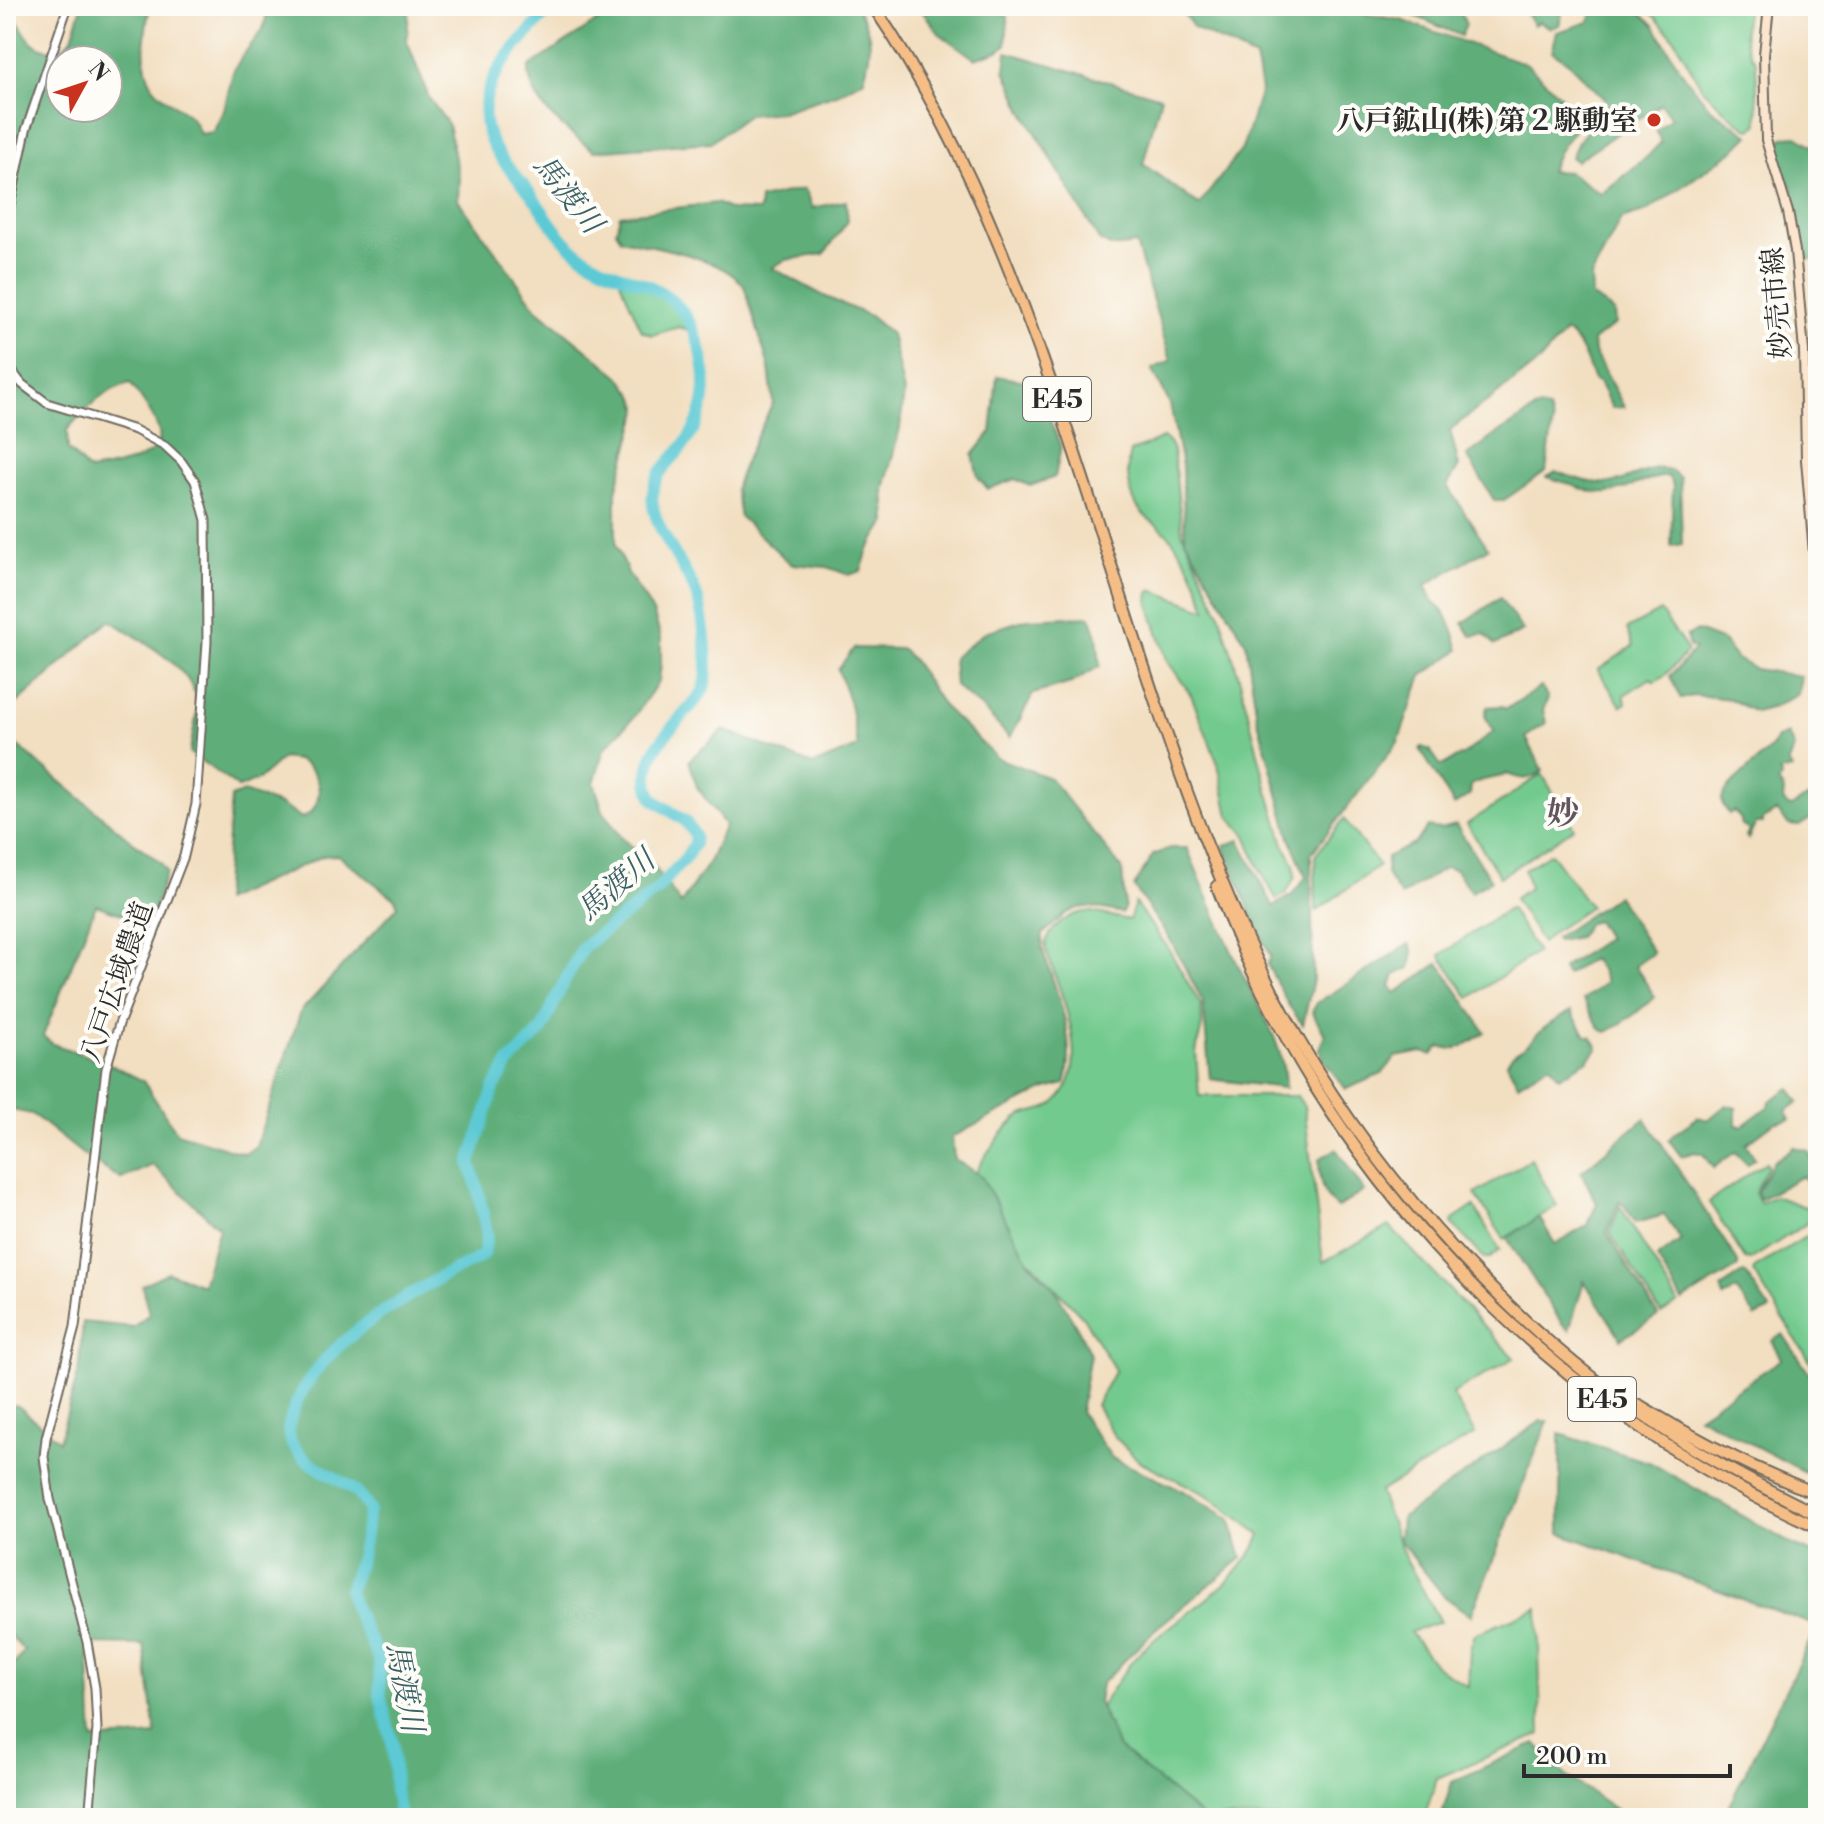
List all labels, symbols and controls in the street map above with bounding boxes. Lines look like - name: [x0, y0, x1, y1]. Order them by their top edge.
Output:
- north arrow: [44, 44, 124, 124]
- text: N: [82, 57, 114, 88]
- place label: 八戸鉱山(株) 第２駆動室: [1336, 104, 1638, 139]
- marker: 八戸鉱山(株) 第２駆動室: [1645, 111, 1663, 129]
- water label: 馬渡川: [524, 148, 612, 244]
- street label: 妙売市線: [1755, 246, 1800, 360]
- road number: E45: [1023, 377, 1091, 421]
- district label: 妙: [1547, 794, 1579, 834]
- water label: 馬渡川: [570, 840, 665, 930]
- street label: 八戸広域農道: [74, 897, 161, 1068]
- road number: E45: [1568, 1377, 1636, 1421]
- water label: 馬渡川: [377, 1639, 432, 1738]
- scale bar: [1524, 1728, 1730, 1778]
- text: 200 m: [1536, 1742, 1607, 1772]

